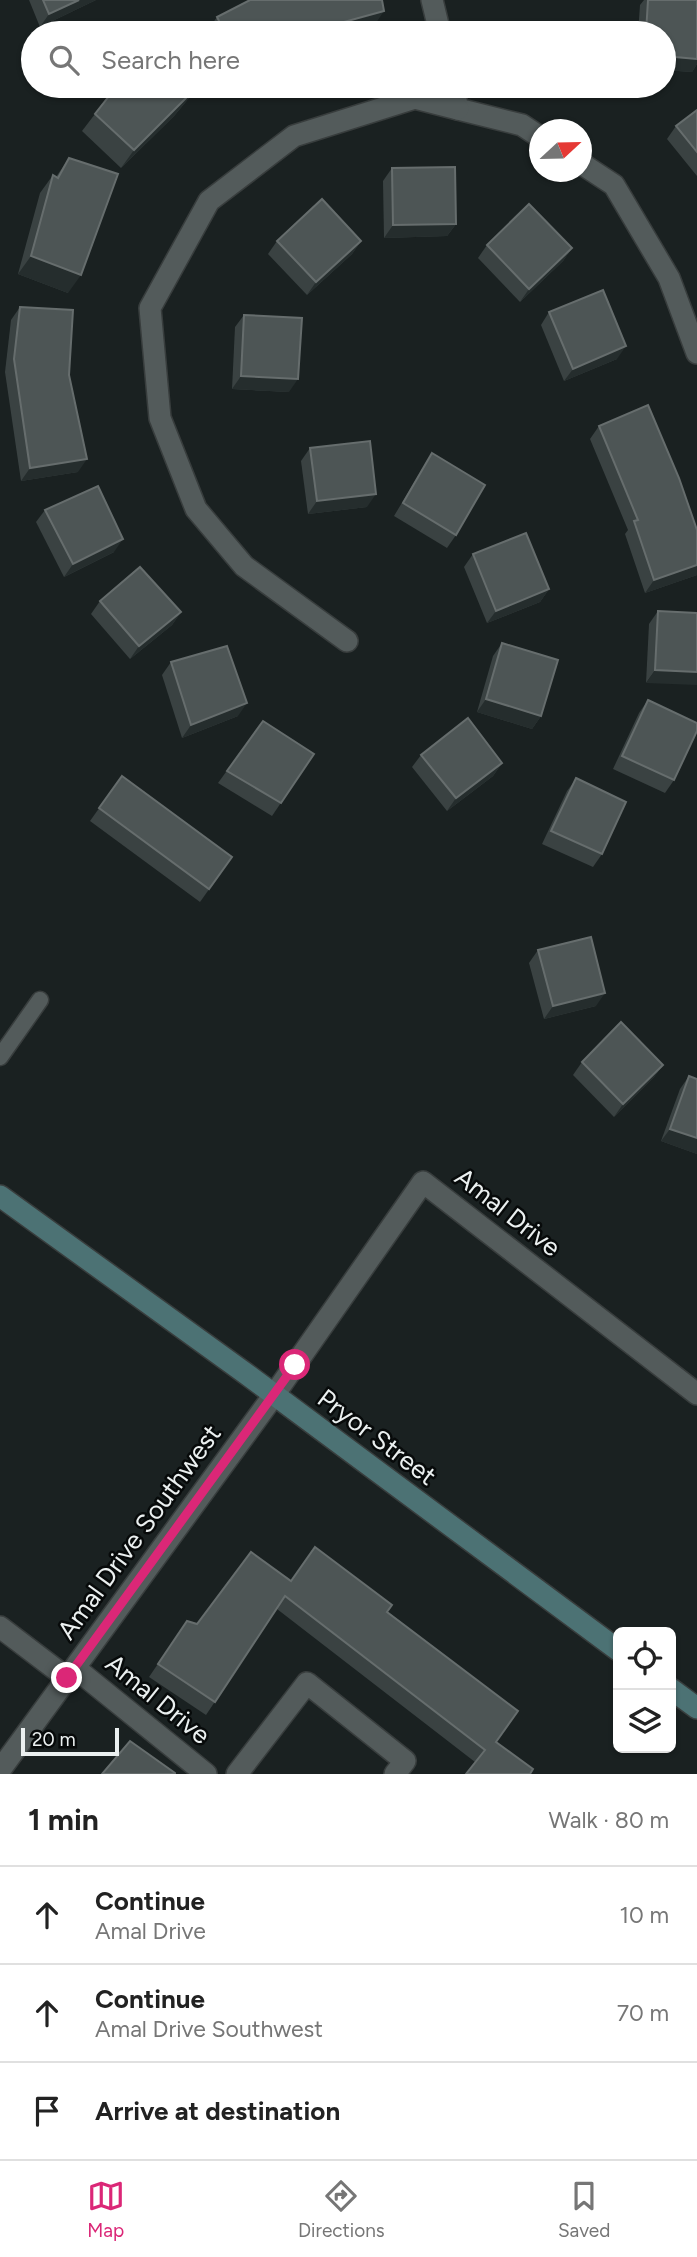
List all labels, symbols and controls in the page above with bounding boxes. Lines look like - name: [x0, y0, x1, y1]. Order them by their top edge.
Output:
- search box: [21, 21, 676, 98]
- icon: search: [45, 41, 83, 79]
- text: Search here: [101, 44, 240, 76]
- north arrow: [529, 119, 592, 182]
- street label: Amal Drive: [449, 1161, 567, 1263]
- route start: [279, 1349, 310, 1380]
- street label: Pryor Street: [311, 1382, 443, 1492]
- street label: Amal Drive Southwest: [50, 1418, 228, 1646]
- map controls: [613, 1627, 676, 1753]
- button: locate: [613, 1627, 676, 1690]
- street label: Amal Drive: [99, 1647, 217, 1751]
- route end: [51, 1662, 82, 1693]
- button: layers: [613, 1690, 676, 1753]
- scale bar: [21, 1725, 119, 1757]
- text: 20 m: [32, 1728, 76, 1751]
- text: 1 min: [28, 1801, 99, 1838]
- text: Walk · 80 m: [549, 1806, 669, 1834]
- text: Continue: [95, 1885, 205, 1917]
- icon: ahead: [28, 1896, 66, 1934]
- text: 10 m: [620, 1901, 669, 1929]
- text: Amal Drive: [95, 1917, 206, 1945]
- text: Continue: [95, 1983, 205, 2015]
- icon: ahead: [28, 1994, 66, 2032]
- text: 70 m: [617, 1999, 669, 2027]
- text: Amal Drive Southwest: [95, 2015, 323, 2043]
- icon: arrive: [28, 2092, 66, 2130]
- text: Arrive at destination: [95, 2095, 340, 2127]
- tab: Map: [87, 2177, 125, 2242]
- tab: Directions: [298, 2177, 385, 2242]
- tab: Saved: [558, 2177, 610, 2242]

